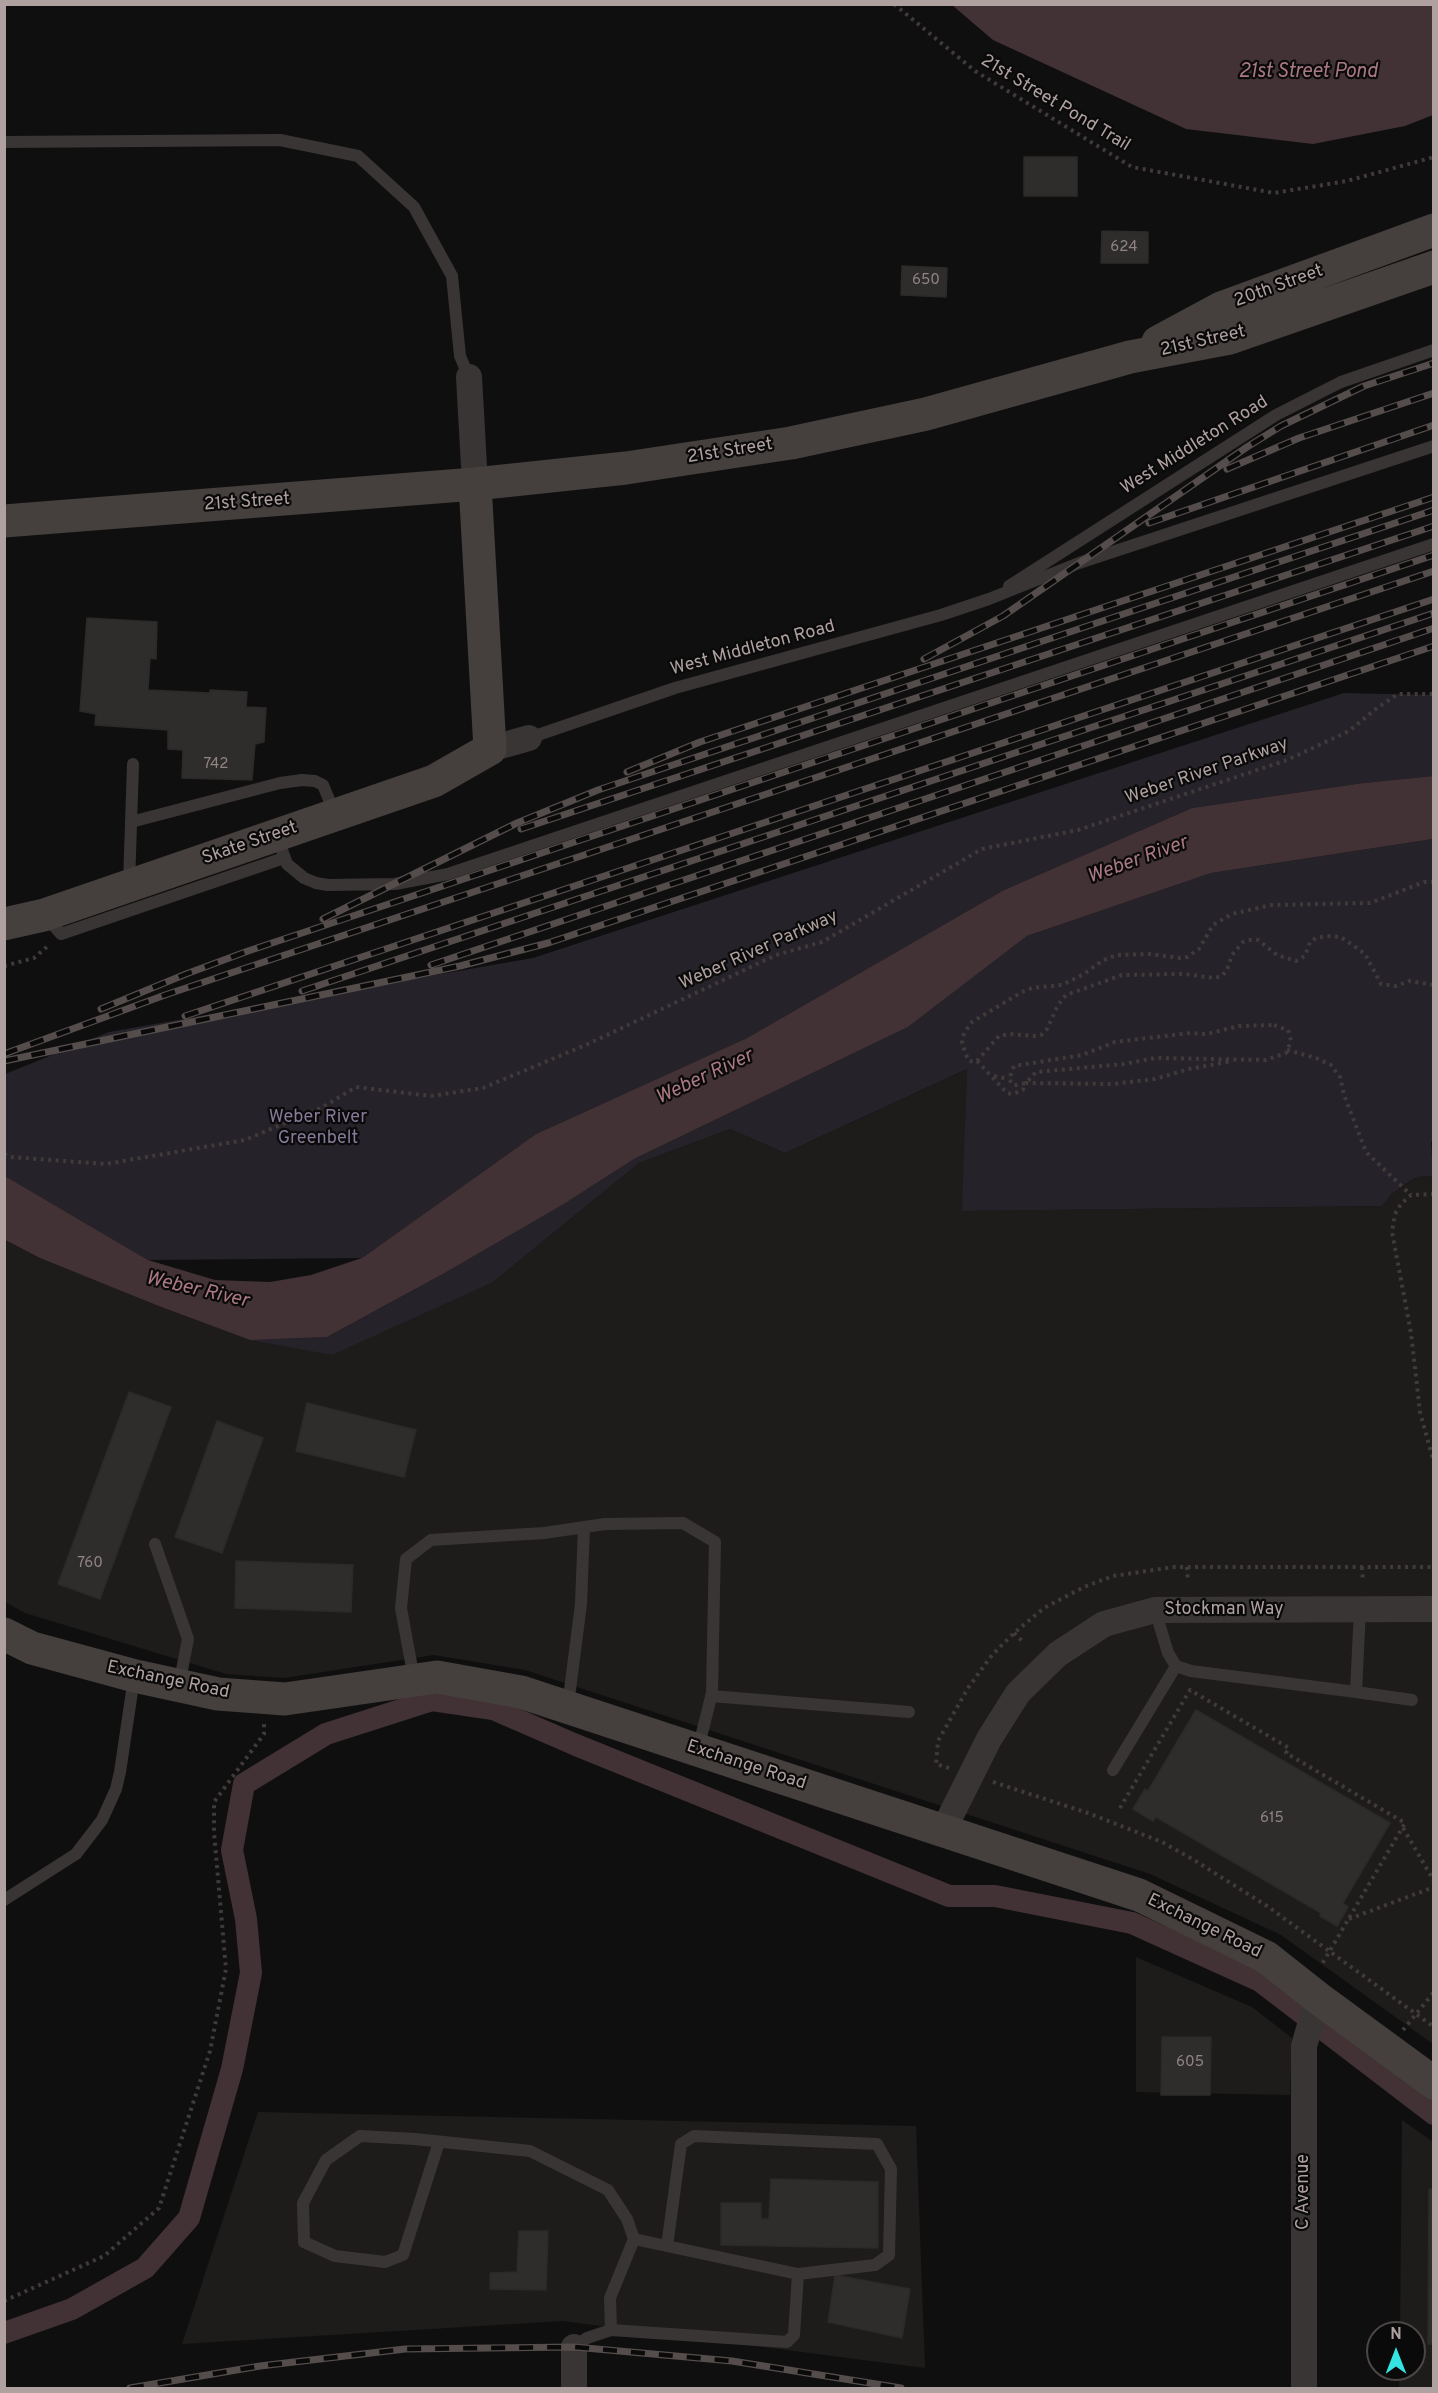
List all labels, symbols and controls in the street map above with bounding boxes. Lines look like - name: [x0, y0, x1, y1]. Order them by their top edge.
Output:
- street label: 21st Street Pond Trail: [976, 51, 1134, 157]
- water label: 21st Street Pond: [1239, 61, 1377, 85]
- house number: 624: [1110, 239, 1138, 257]
- street label: 20th Street: [1232, 261, 1326, 313]
- house number: 650: [912, 272, 940, 290]
- street label: 21st Street: [1159, 322, 1247, 362]
- street label: West Middleton Road: [1117, 392, 1273, 500]
- street label: 21st Street: [686, 435, 774, 469]
- street label: 21st Street: [203, 489, 291, 517]
- street label: West Middleton Road: [668, 617, 838, 681]
- street label: Weber River Parkway: [1123, 734, 1291, 810]
- house number: 742: [204, 756, 228, 774]
- street label: Skate Street: [200, 818, 300, 870]
- water label: Weber River: [1085, 832, 1191, 890]
- street label: Weber River Parkway: [676, 906, 842, 996]
- water label: Weber River: [652, 1045, 758, 1111]
- park label: Weber River Greenbelt: [269, 1107, 367, 1150]
- water label: Weber River: [143, 1268, 251, 1314]
- house number: 760: [77, 1555, 103, 1573]
- street label: Stockman Way: [1164, 1599, 1284, 1621]
- street label: Exchange Road: [105, 1657, 231, 1705]
- street label: Exchange Road: [683, 1736, 809, 1796]
- house number: 615: [1260, 1810, 1284, 1828]
- street label: Exchange Road: [1143, 1890, 1265, 1964]
- house number: 605: [1176, 2054, 1204, 2072]
- street label: C Avenue: [1293, 2154, 1315, 2230]
- north arrow: [1366, 2321, 1426, 2381]
- text: N: [1390, 2325, 1402, 2345]

